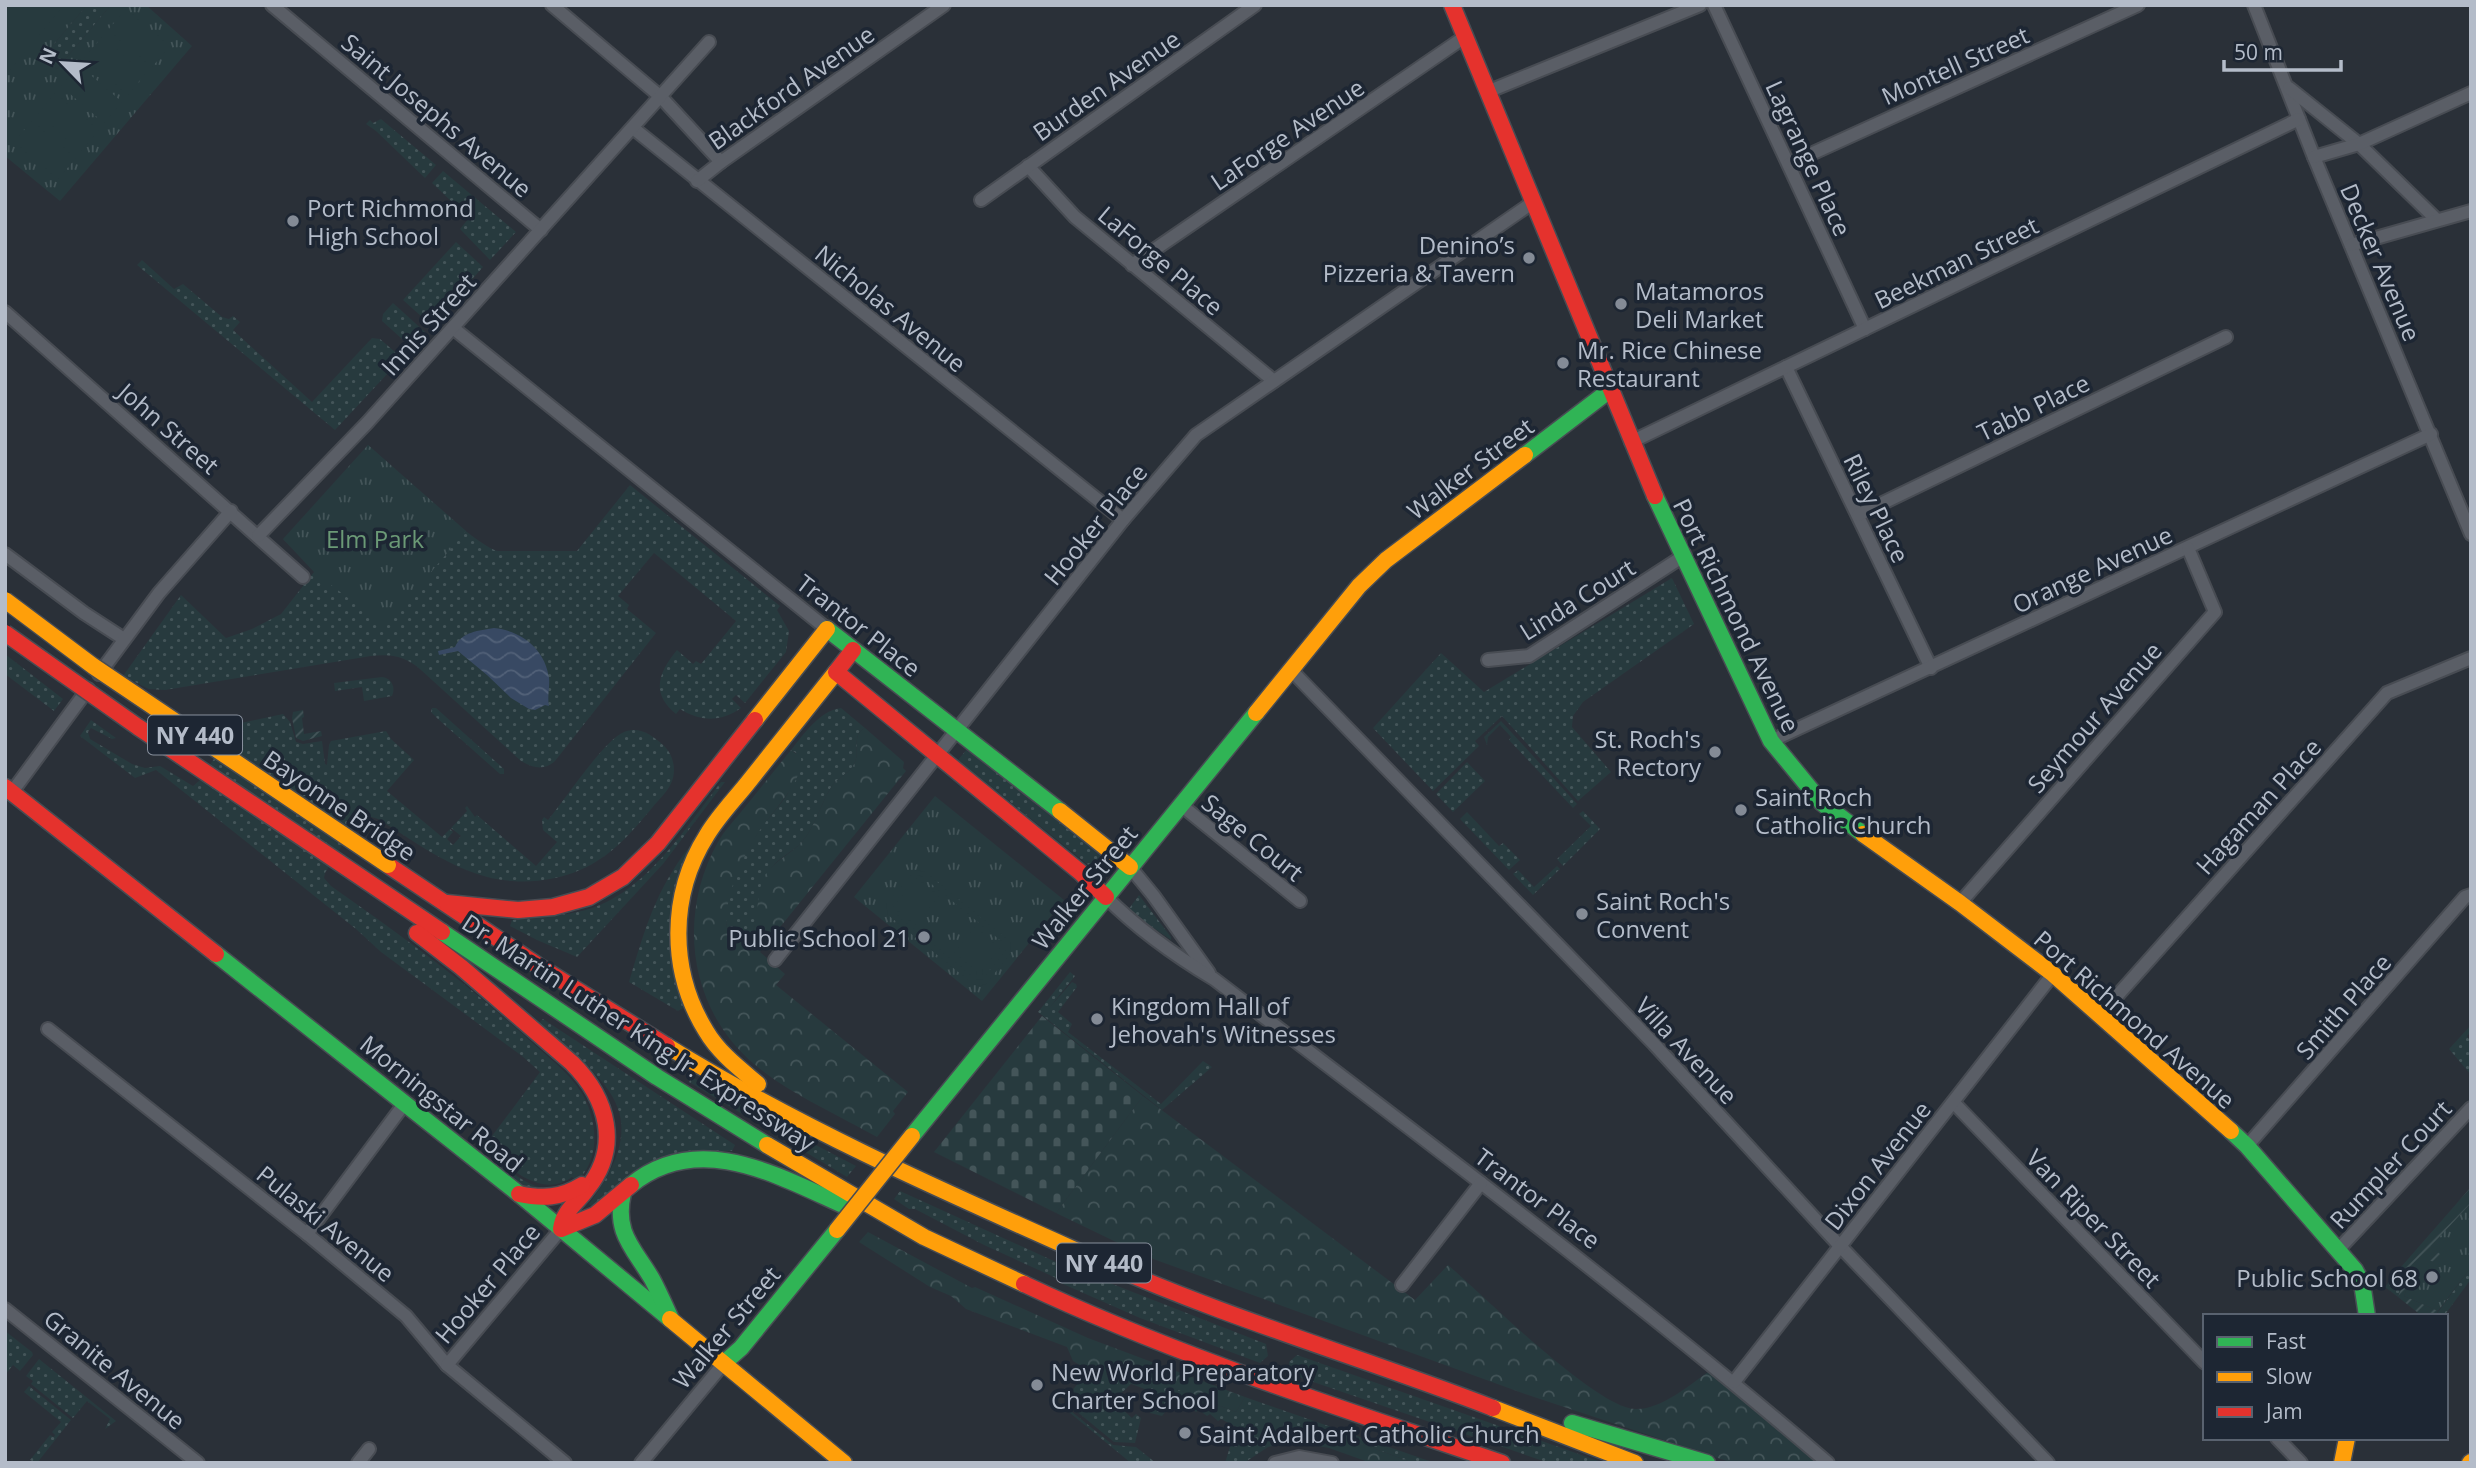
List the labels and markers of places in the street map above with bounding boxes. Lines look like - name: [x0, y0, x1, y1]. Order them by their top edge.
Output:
- place label: Port Richmond High School: [307, 191, 474, 252]
- marker: Port Richmond High School: [285, 213, 301, 229]
- place label: Denino’s Pizzeria & Tavern: [1323, 228, 1515, 289]
- marker: Denino’s Pizzeria & Tavern: [1521, 250, 1537, 266]
- place label: Matamoros Deli Market: [1635, 274, 1764, 335]
- marker: Matamoros Deli Market: [1613, 296, 1629, 312]
- place label: Mr. Rice Chinese Restaurant: [1577, 333, 1762, 394]
- marker: Mr. Rice Chinese Restaurant: [1555, 355, 1571, 371]
- place label: St. Roch's Rectory: [1595, 722, 1702, 783]
- marker: St. Roch's Rectory: [1707, 744, 1723, 760]
- place label: Saint Roch Catholic Church: [1755, 780, 1932, 841]
- marker: Saint Roch Catholic Church: [1733, 802, 1749, 818]
- place label: Saint Roch's Convent: [1596, 884, 1730, 945]
- marker: Saint Roch's Convent: [1574, 906, 1590, 922]
- place label: Public School 21: [728, 921, 910, 954]
- marker: Public School 21: [916, 929, 932, 945]
- place label: Kingdom Hall of Jehovah's Witnesses: [1109, 989, 1336, 1050]
- marker: Kingdom Hall of Jehovah's Witnesses: [1089, 1011, 1105, 1027]
- place label: Public School 68: [2236, 1261, 2418, 1294]
- marker: Public School 68: [2424, 1269, 2440, 1285]
- place label: New World Preparatory Charter School: [1051, 1355, 1315, 1416]
- marker: New World Preparatory Charter School: [1029, 1377, 1045, 1393]
- place label: Saint Adalbert Catholic Church: [1199, 1417, 1540, 1450]
- marker: Saint Adalbert Catholic Church: [1177, 1425, 1193, 1441]

